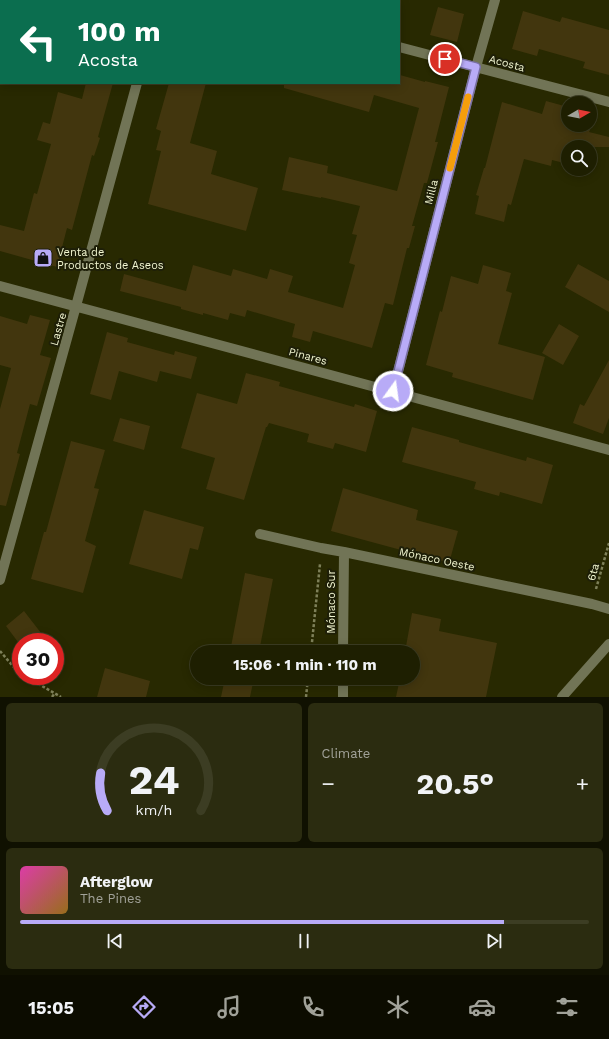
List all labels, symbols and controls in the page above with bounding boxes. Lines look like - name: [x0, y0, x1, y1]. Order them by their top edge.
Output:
- text: 100 m: [78, 15, 161, 48]
- icon: left: [12, 16, 64, 68]
- pin: [428, 42, 462, 76]
- icon: arrive: [434, 48, 456, 70]
- text: Acosta: [78, 49, 138, 70]
- street label: Acosta: [488, 52, 526, 74]
- north arrow: [561, 96, 597, 132]
- map controls: [561, 96, 597, 176]
- button: search: [561, 140, 597, 176]
- street label: Milla: [422, 178, 441, 206]
- place label: Venta de Productos de Aseos: [57, 246, 164, 272]
- shop icon: Venta de Productos de Aseos: [32, 247, 54, 269]
- street label: Lastre: [48, 311, 69, 347]
- street label: Pinares: [287, 345, 329, 368]
- position arrow: [372, 370, 414, 412]
- street label: Mónaco Oeste: [398, 545, 476, 574]
- street label: 6ta: [585, 562, 602, 582]
- street label: Mónaco Sur: [325, 570, 338, 634]
- speed limit sign: 30: [12, 633, 64, 685]
- text: 15:06 · 1 min · 110 m: [233, 656, 377, 674]
- text: Climate: [322, 746, 370, 761]
- text: 24: [128, 754, 179, 803]
- text: 20.5°: [416, 766, 494, 801]
- text: −: [322, 771, 335, 796]
- text: +: [576, 771, 589, 796]
- text: km/h: [135, 801, 172, 817]
- text: Afterglow: [80, 873, 153, 891]
- text: The Pines: [80, 891, 141, 906]
- icon: previous: [104, 930, 126, 952]
- icon: pause: [293, 930, 315, 952]
- icon: next: [483, 930, 505, 952]
- icon: directions: [130, 993, 158, 1021]
- icon: music: [215, 993, 243, 1021]
- icon: phone: [299, 993, 327, 1021]
- icon: climate: [384, 993, 412, 1021]
- icon: car: [468, 993, 496, 1021]
- icon: filters: [553, 993, 581, 1021]
- text: 15:05: [28, 997, 74, 1018]

